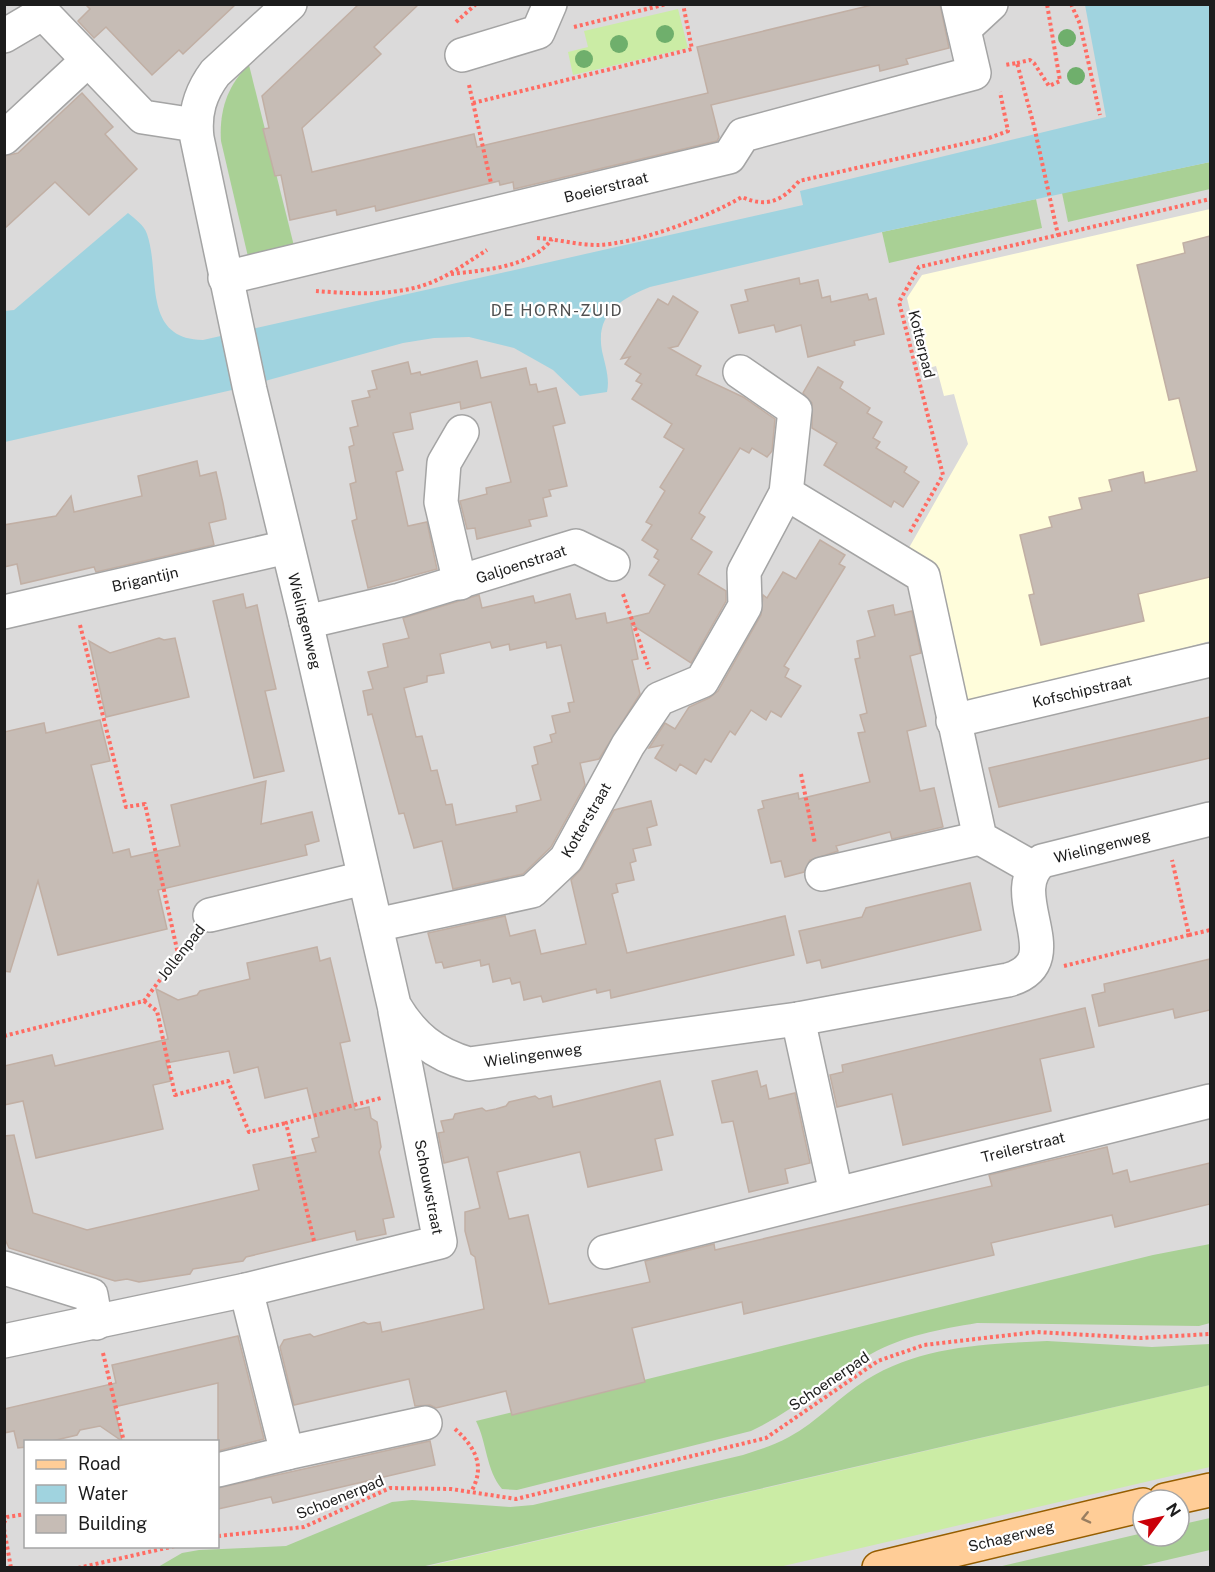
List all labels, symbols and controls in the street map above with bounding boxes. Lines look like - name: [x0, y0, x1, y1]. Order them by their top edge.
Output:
- street label: Boeierstraat: [562, 168, 650, 206]
- district label: DE HORN-ZUID: [491, 301, 623, 320]
- street label: Kotterpad: [905, 308, 939, 380]
- street label: Galjoenstraat: [474, 541, 569, 587]
- street label: Brigantijn: [110, 563, 180, 595]
- street label: Wielingenweg: [285, 571, 325, 671]
- street label: Kofschipstraat: [1031, 671, 1134, 711]
- street label: Kotterstraat: [558, 779, 614, 861]
- street label: Wielingenweg: [1052, 826, 1152, 866]
- street label: Jollenpad: [154, 921, 208, 983]
- street label: Wielingenweg: [483, 1040, 583, 1070]
- street label: Treilerstraat: [979, 1128, 1067, 1166]
- street label: Schouwstraat: [411, 1138, 447, 1236]
- street label: Schoenerpad: [786, 1348, 872, 1414]
- legend: [24, 1440, 219, 1548]
- text: Road: [78, 1453, 121, 1474]
- street label: Schoenerpad: [294, 1472, 386, 1522]
- text: Water: [78, 1483, 128, 1504]
- north arrow: [1131, 1488, 1191, 1548]
- text: N: [1162, 1500, 1185, 1521]
- one-way arrow: [1081, 1510, 1091, 1523]
- text: Building: [78, 1513, 147, 1534]
- street label: Schagerweg: [966, 1517, 1056, 1555]

